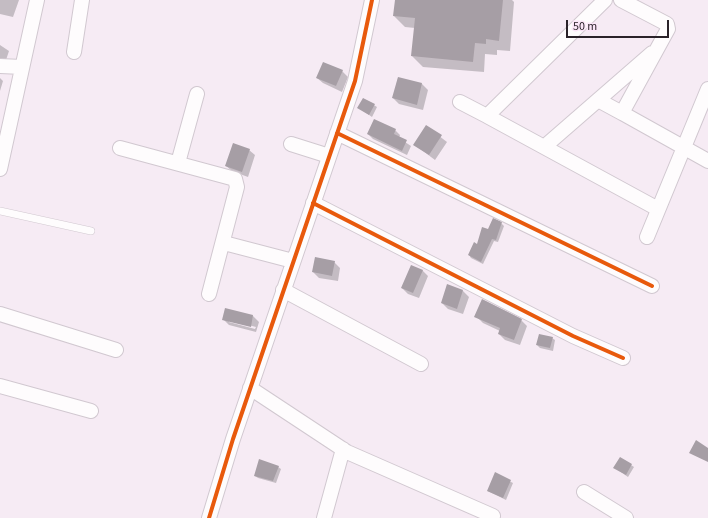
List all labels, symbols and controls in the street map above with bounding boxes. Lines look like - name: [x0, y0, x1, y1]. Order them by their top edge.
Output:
- scale bar: [568, 12, 671, 38]
- text: 50 m: [573, 18, 597, 35]

